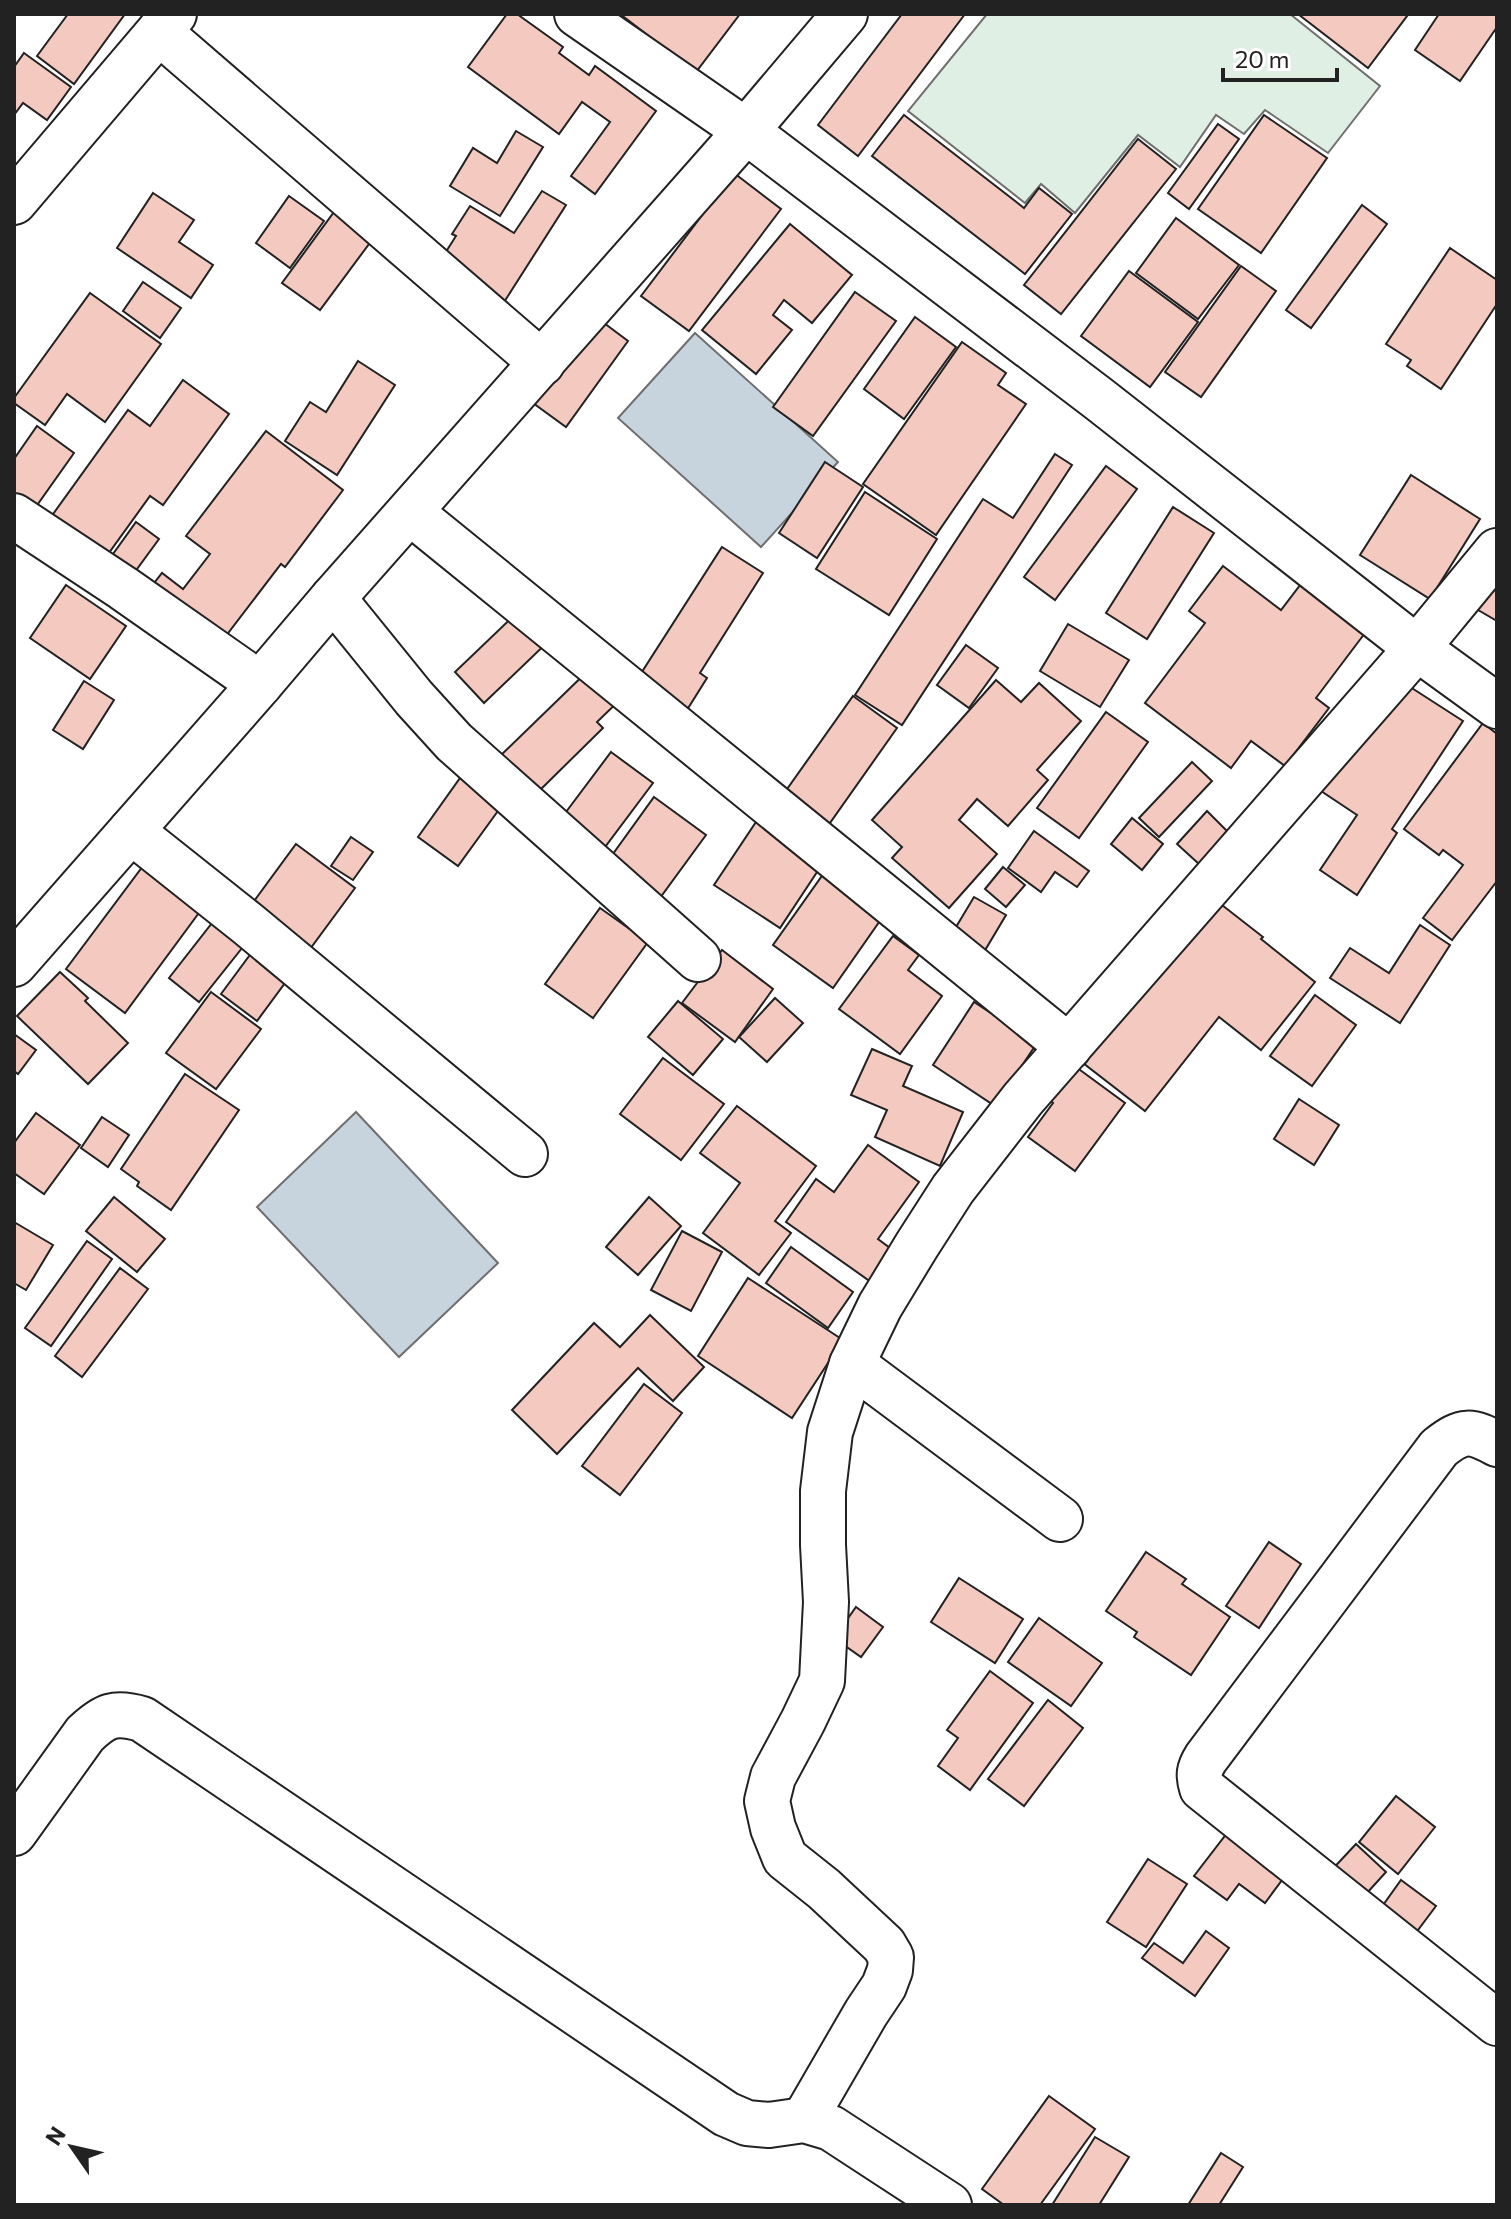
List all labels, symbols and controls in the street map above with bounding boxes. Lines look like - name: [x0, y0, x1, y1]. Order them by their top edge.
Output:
- scale bar: [1223, 32, 1337, 82]
- text: 20 m: [1235, 44, 1289, 73]
- north arrow: [32, 2107, 112, 2187]
- text: N: [39, 2121, 71, 2150]

